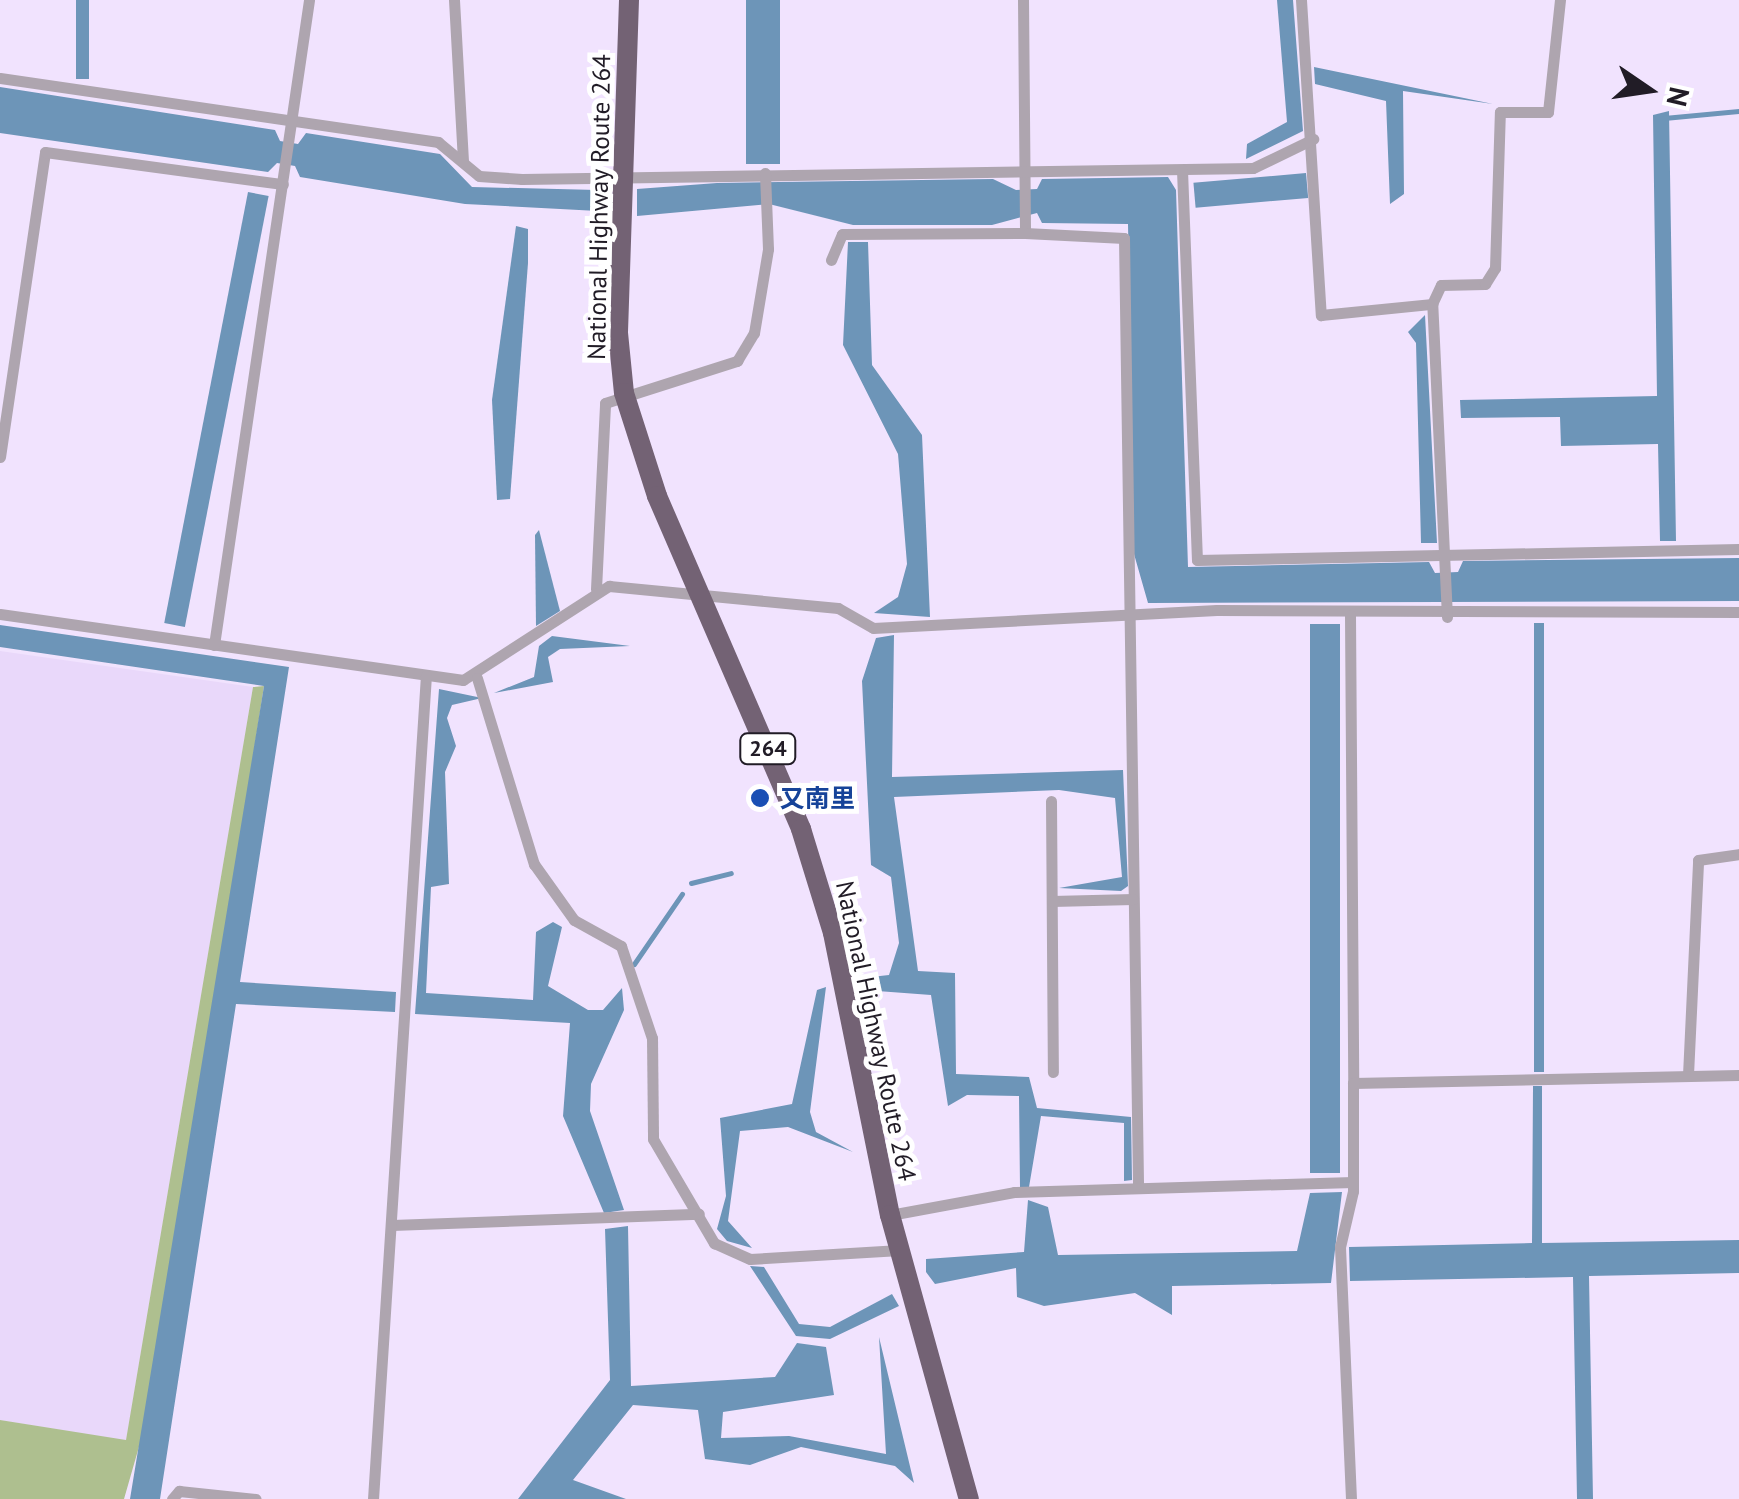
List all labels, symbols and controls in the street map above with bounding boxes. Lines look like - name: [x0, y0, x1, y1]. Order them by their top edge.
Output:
- north arrow: [1599, 40, 1699, 140]
- street label: National Highway Route 264: [581, 53, 617, 361]
- text: N: [1659, 84, 1699, 110]
- road number: 264: [738, 732, 798, 766]
- place label: 又南里: [780, 783, 855, 813]
- marker: 又南里: [749, 787, 771, 809]
- street label: National Highway Route 264: [829, 878, 923, 1184]

